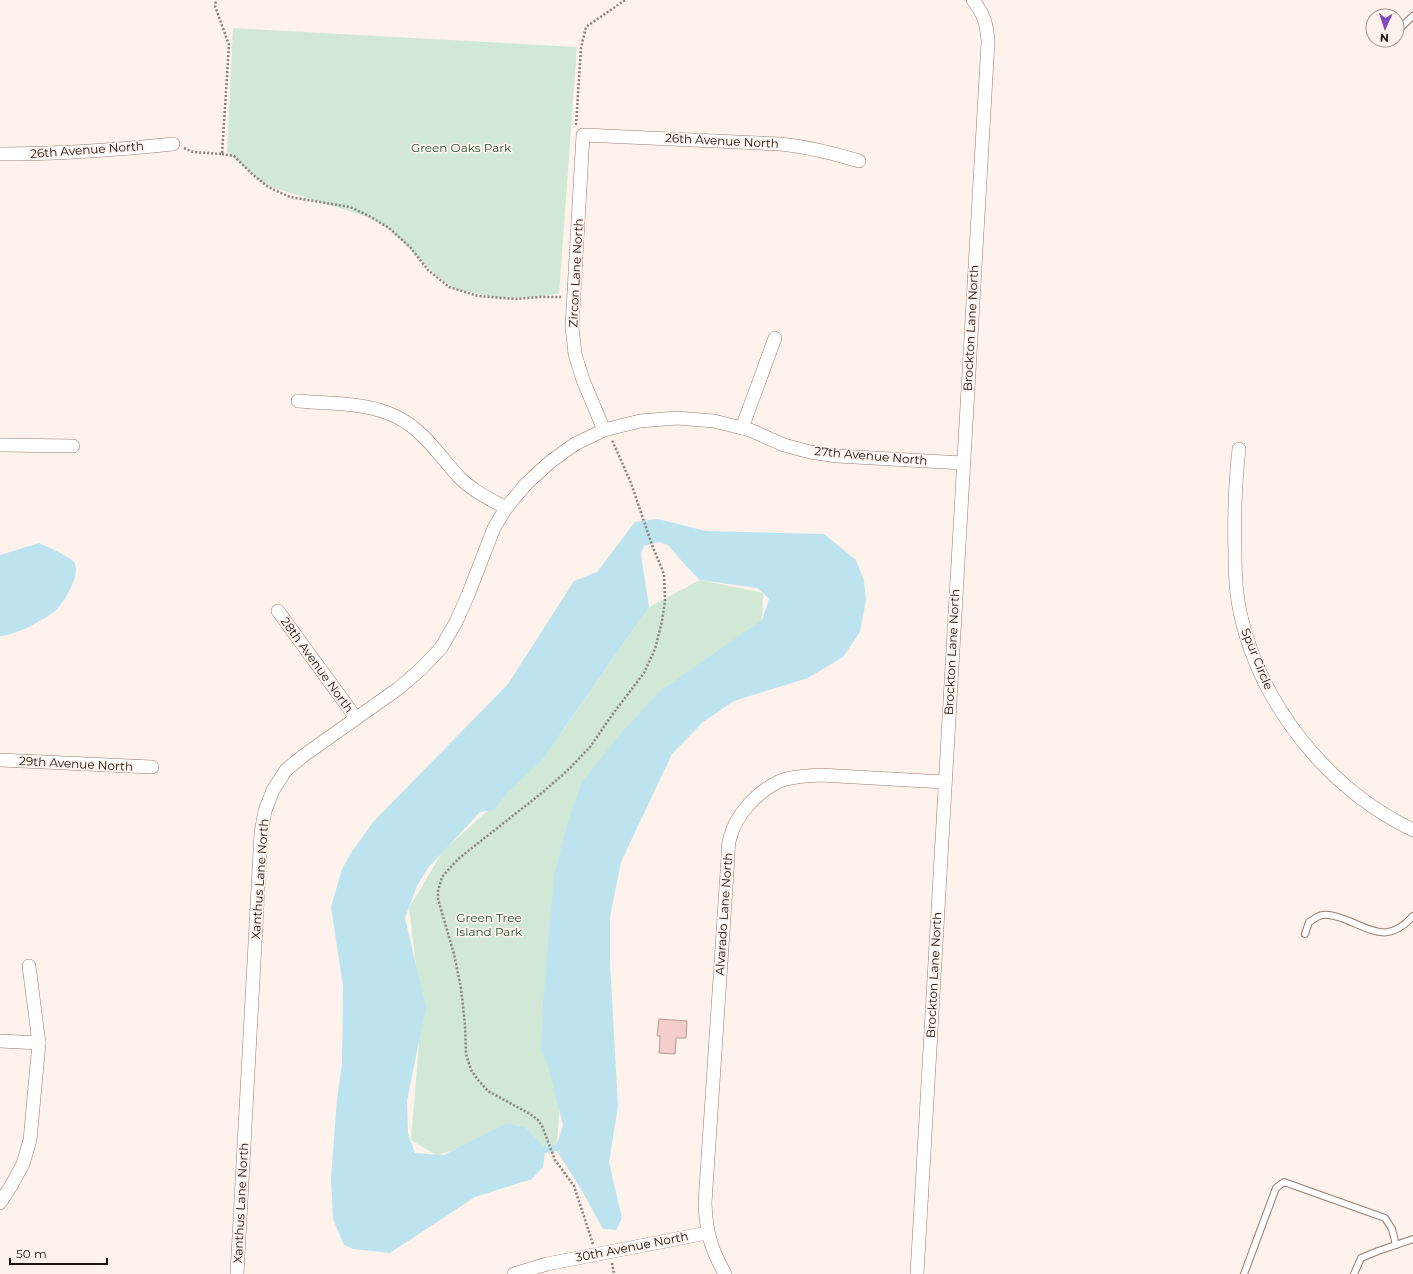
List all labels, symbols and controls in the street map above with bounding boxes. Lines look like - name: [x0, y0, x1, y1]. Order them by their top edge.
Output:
- north arrow: [1365, 8, 1405, 48]
- text: N: [1380, 31, 1389, 45]
- street label: 26th Avenue North: [665, 130, 779, 151]
- street label: 26th Avenue North: [30, 138, 144, 161]
- park label: Green Oaks Park: [411, 140, 512, 155]
- street label: Zircon Lane North: [565, 218, 586, 328]
- street label: Brockton Lane North: [960, 264, 981, 391]
- street label: 27th Avenue North: [814, 443, 928, 468]
- street label: Brockton Lane North: [941, 588, 962, 715]
- street label: 28th Avenue North: [278, 614, 357, 715]
- street label: Spur Circle: [1238, 626, 1277, 692]
- street label: 29th Avenue North: [19, 753, 133, 774]
- street label: Xanthus Lane North: [248, 818, 271, 940]
- street label: Alvarado Lane North: [712, 852, 735, 976]
- park label: Green Tree Island Park: [456, 910, 523, 939]
- street label: Brockton Lane North: [923, 911, 944, 1038]
- street label: Xanthus Lane North: [230, 1142, 251, 1264]
- street label: 30th Avenue North: [574, 1228, 690, 1265]
- scale bar: [10, 1240, 107, 1266]
- text: 50 m: [16, 1246, 47, 1261]

